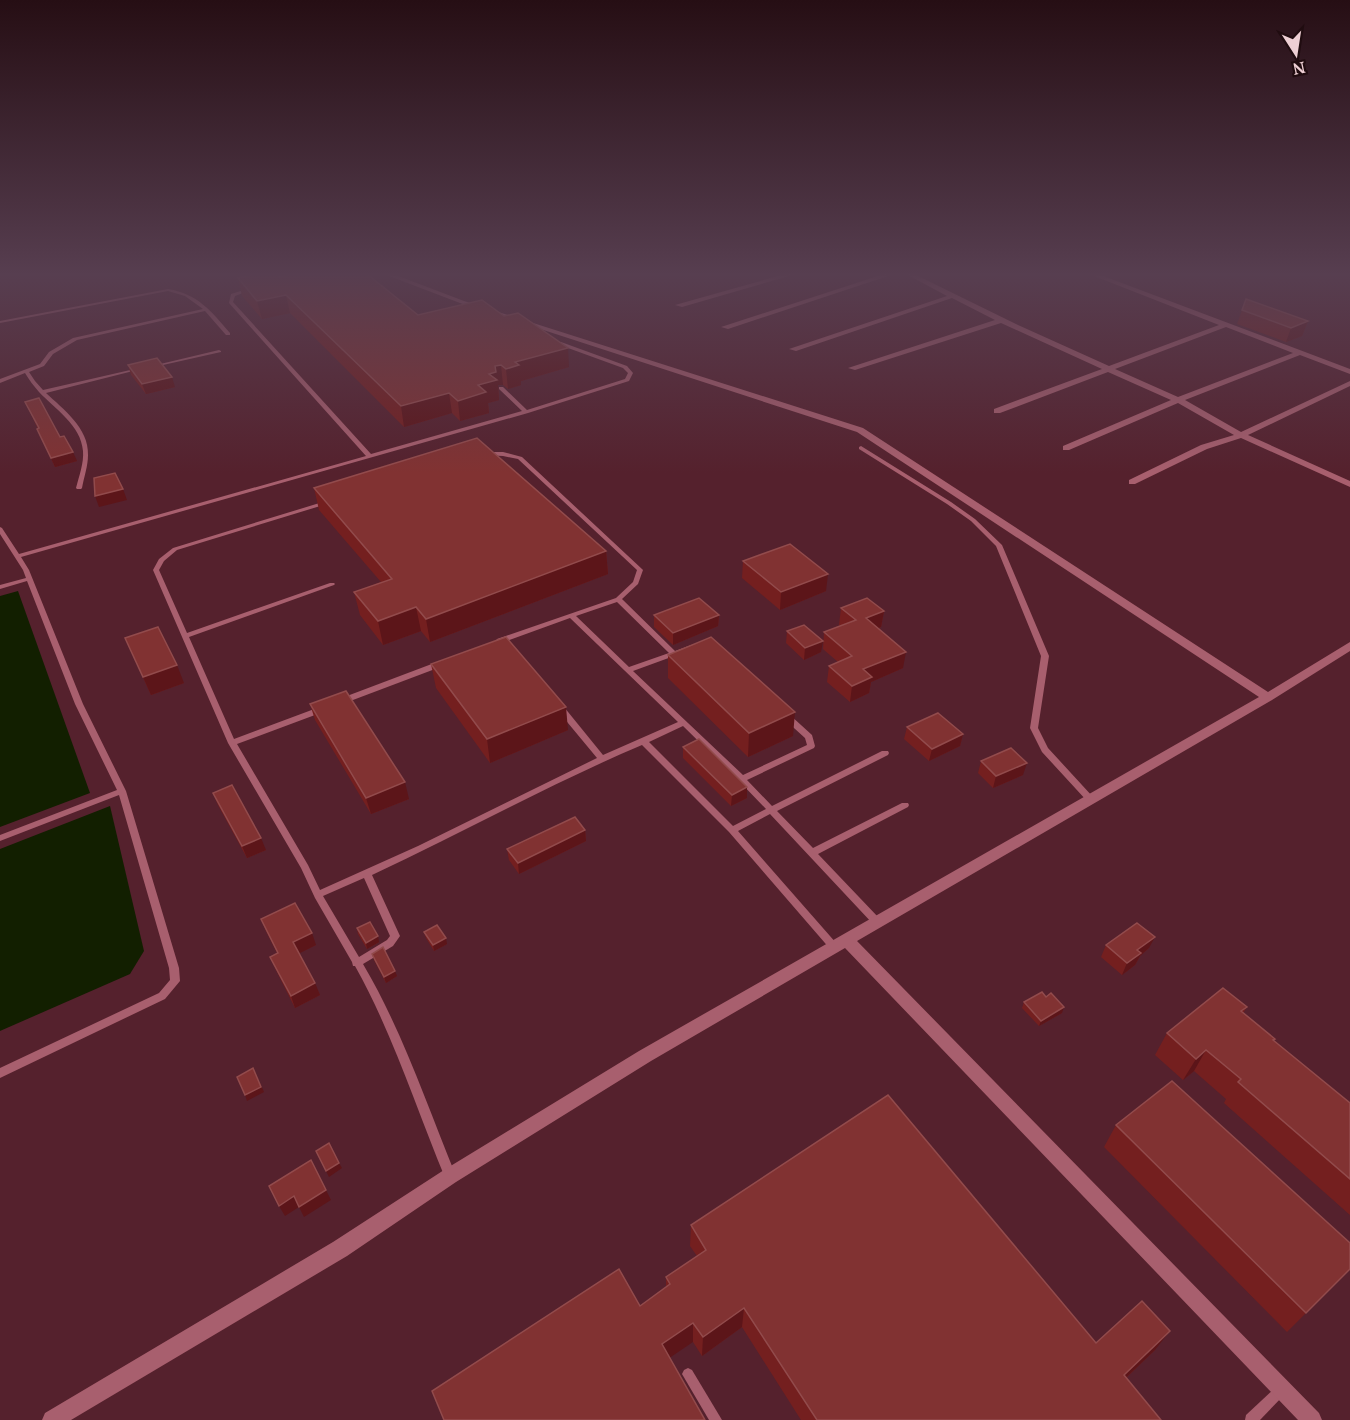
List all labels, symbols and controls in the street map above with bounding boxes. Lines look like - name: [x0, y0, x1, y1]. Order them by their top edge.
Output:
- north arrow: [1266, 24, 1326, 84]
- text: N: [1291, 57, 1307, 81]

